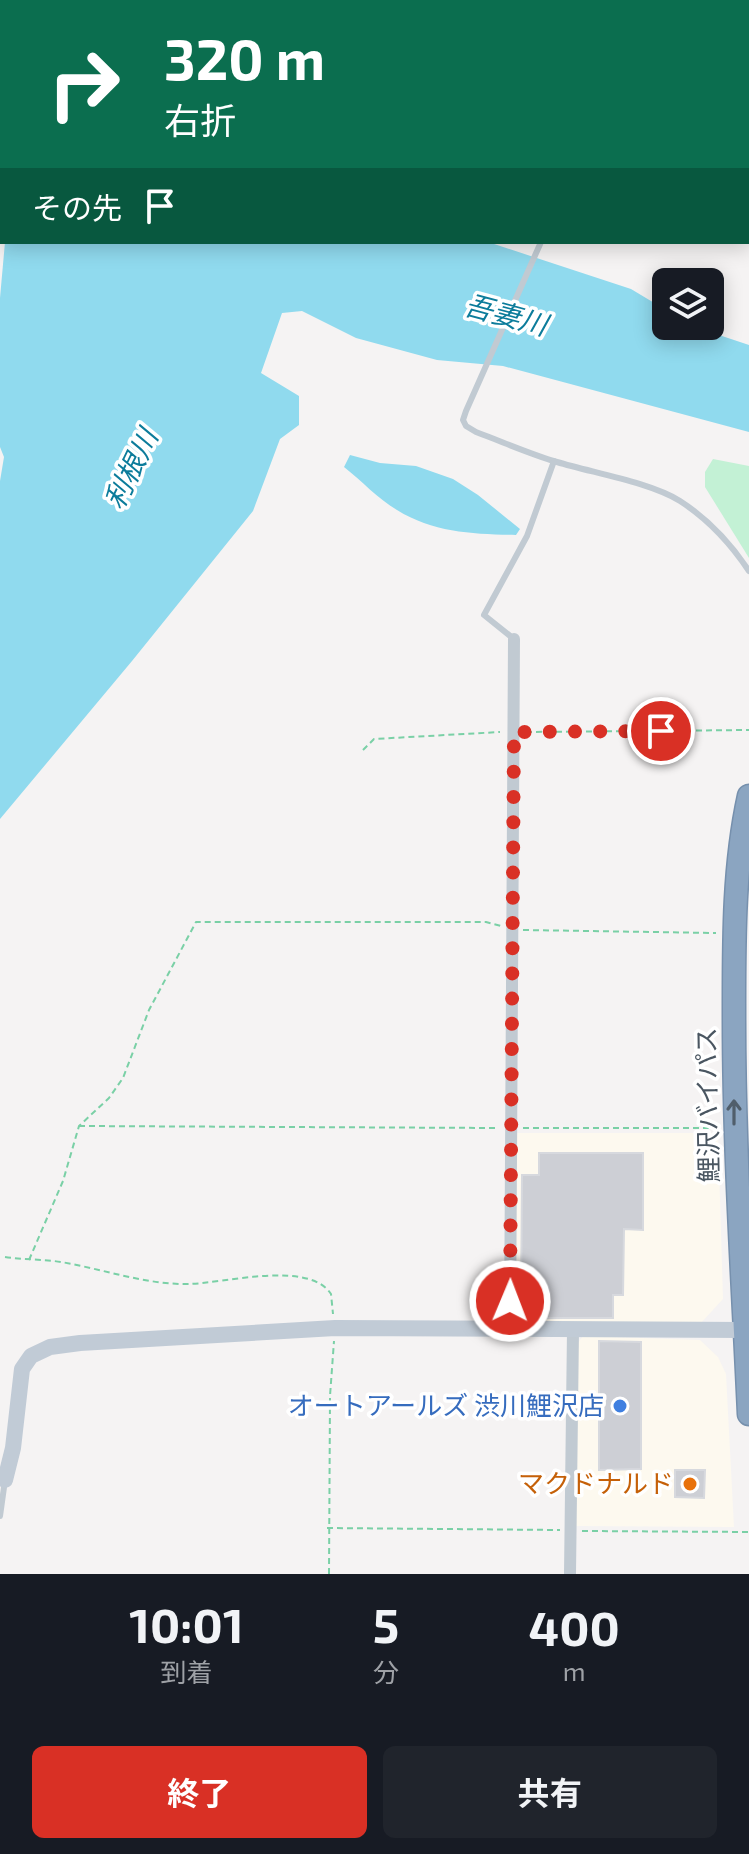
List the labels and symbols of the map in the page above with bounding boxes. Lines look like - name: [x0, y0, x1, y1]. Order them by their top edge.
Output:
- water label: 吾妻川: [461, 287, 554, 342]
- water label: 利根川: [96, 421, 165, 514]
- pin: [627, 697, 695, 765]
- street label: 鯉沢バイパス: [690, 1027, 723, 1183]
- one-way arrow: [726, 1099, 742, 1126]
- position arrow: [468, 1259, 552, 1343]
- place label: オートアールズ 渋川鯉沢店: [288, 1389, 604, 1420]
- marker: オートアールズ 渋川鯉沢店: [611, 1397, 629, 1415]
- place label: マクドナルド: [518, 1467, 674, 1498]
- marker: マクドナルド: [681, 1475, 699, 1493]

